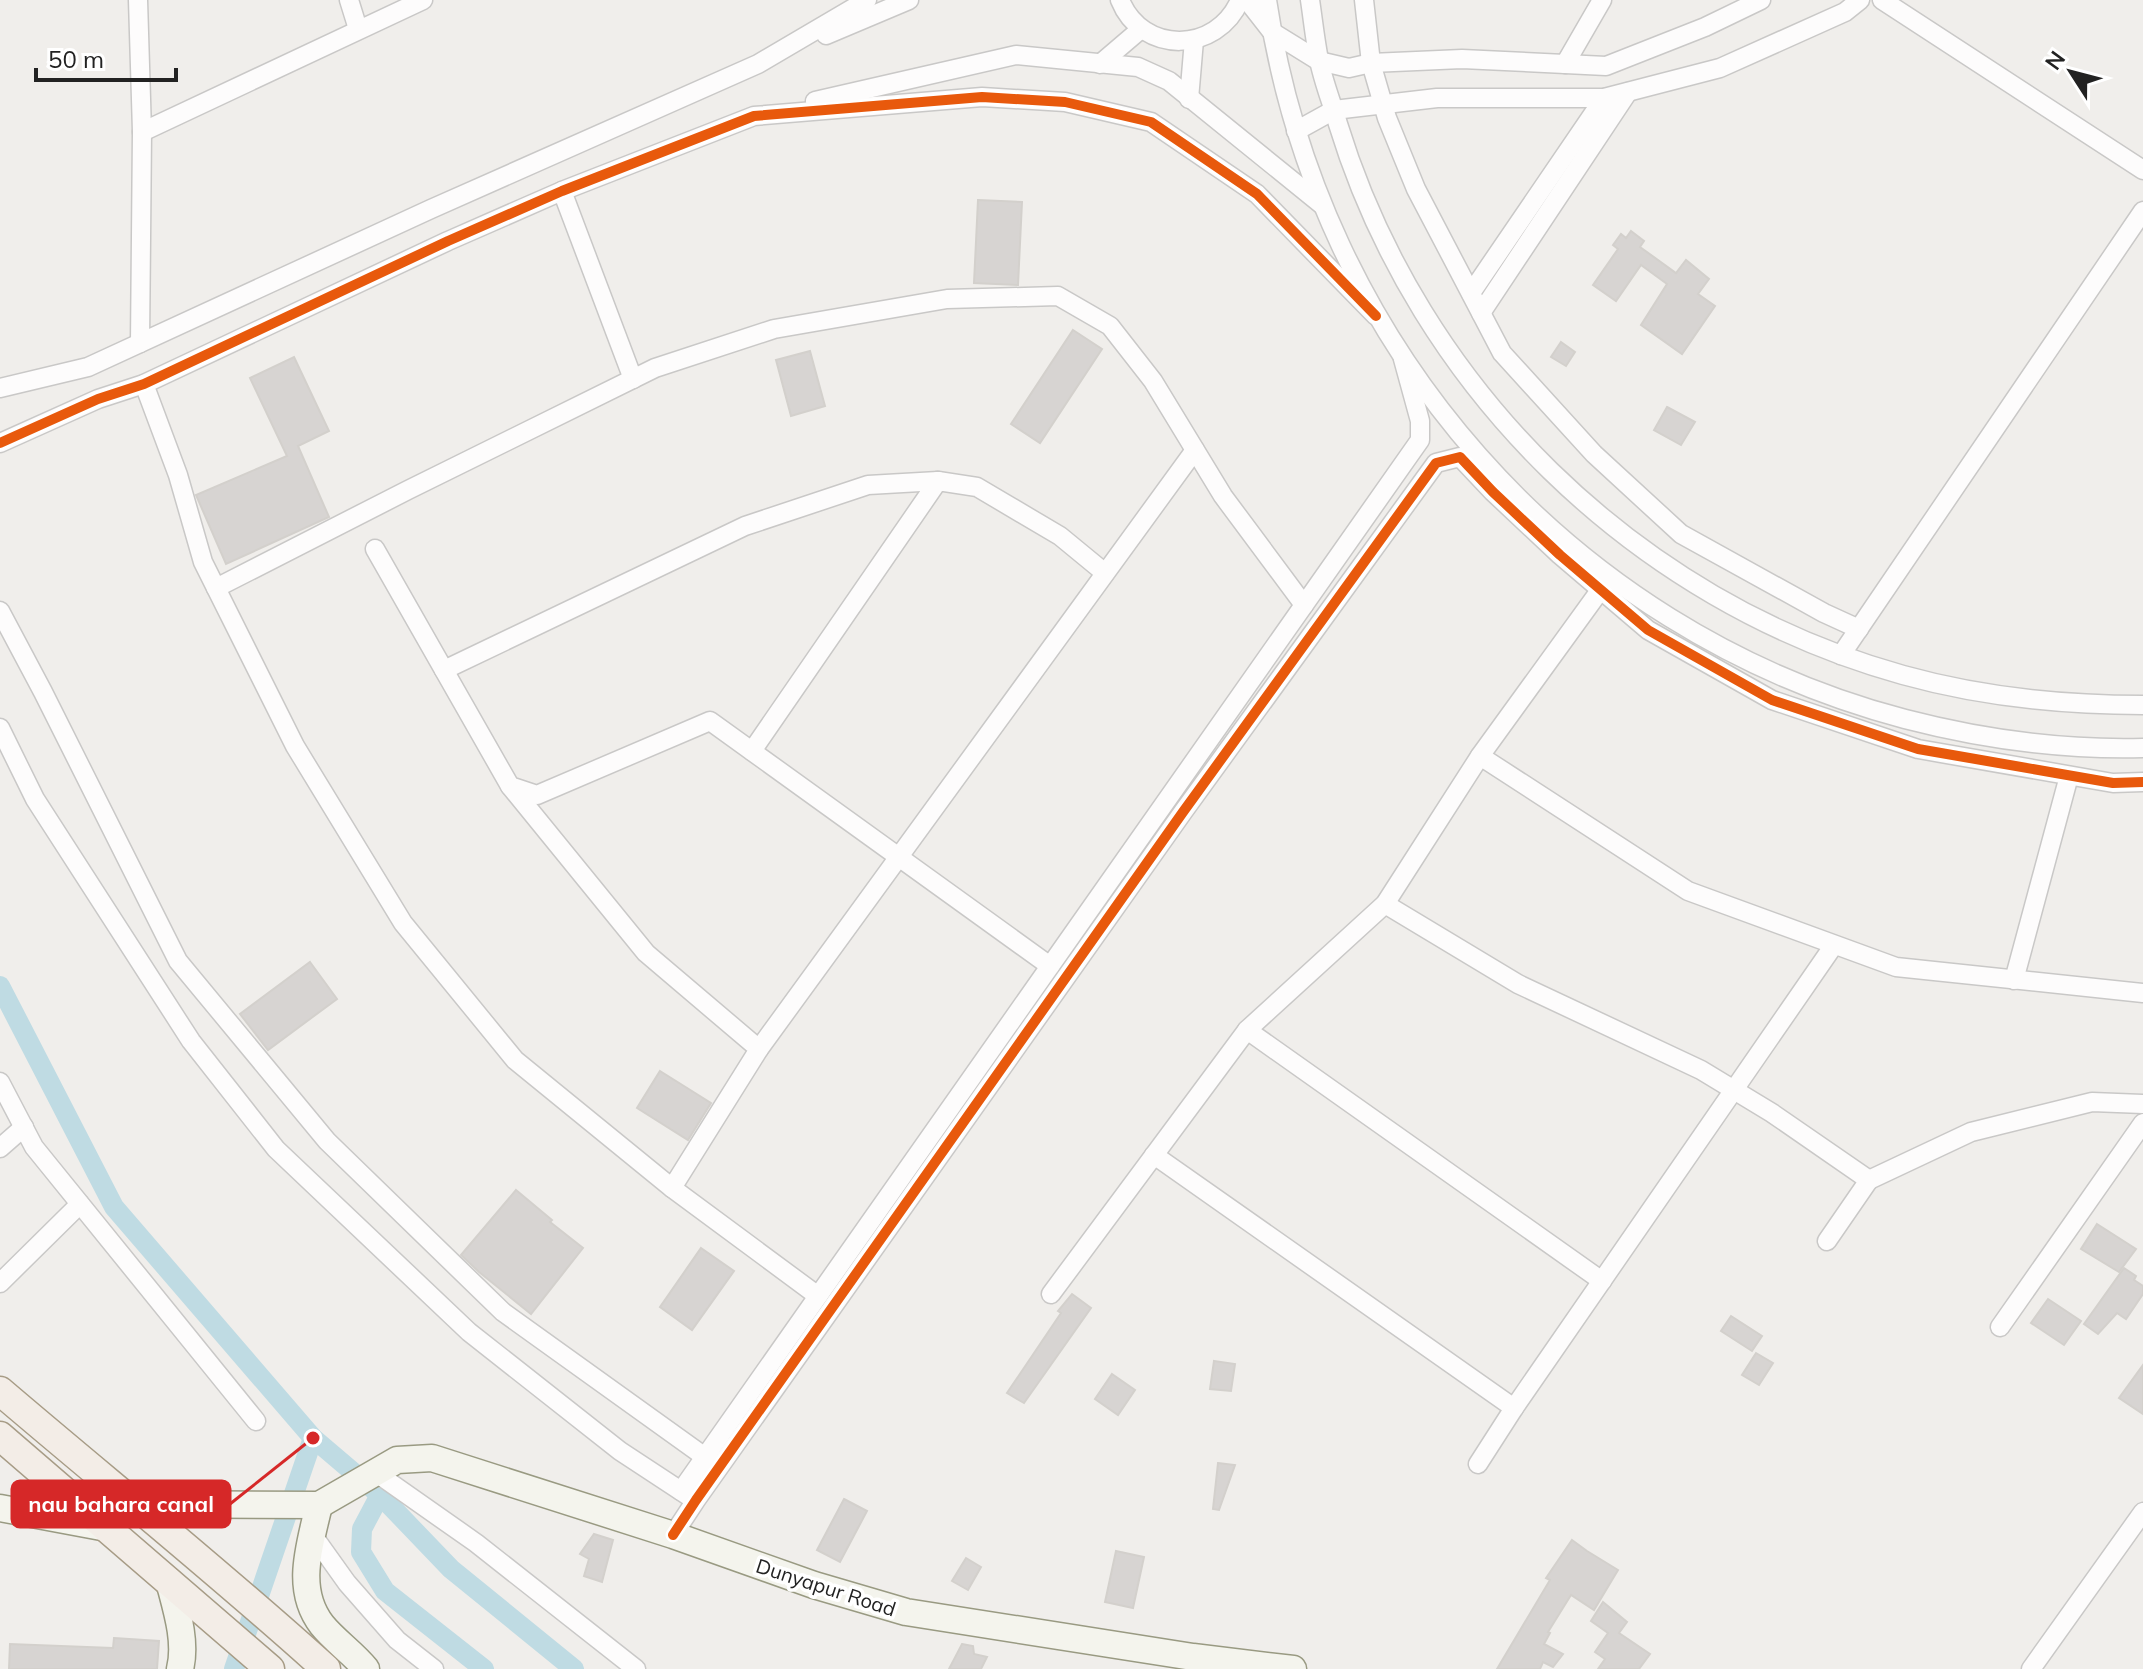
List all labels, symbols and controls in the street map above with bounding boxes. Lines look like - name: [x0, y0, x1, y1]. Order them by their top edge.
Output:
- scale bar: [36, 32, 176, 82]
- north arrow: [2031, 32, 2111, 112]
- text: 50 m: [48, 44, 104, 74]
- text: N: [2039, 45, 2071, 75]
- callout: nau bahara canal: [12, 1481, 230, 1527]
- text: nau bahara canal: [28, 1490, 214, 1518]
- street label: Dunyapur Road: [753, 1553, 899, 1621]

